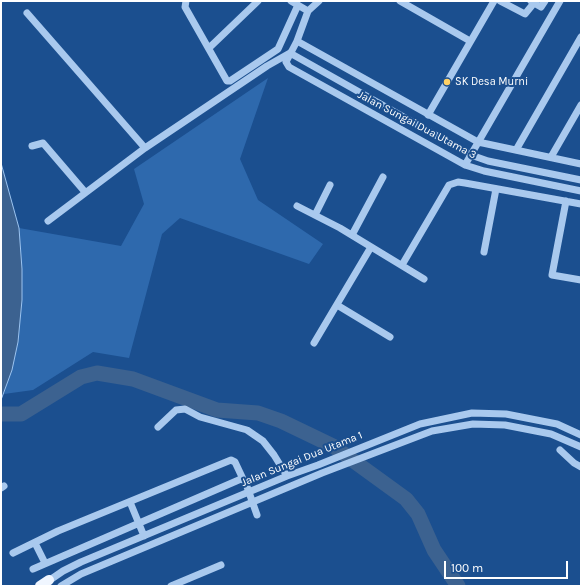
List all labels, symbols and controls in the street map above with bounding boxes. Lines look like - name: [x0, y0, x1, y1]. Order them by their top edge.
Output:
- place label: SK Desa Murni: [455, 75, 528, 89]
- marker: SK Desa Murni: [442, 77, 452, 87]
- street label: Jalan Sungai Dua Utama 3: [355, 88, 479, 162]
- street label: Jalan Sungai Dua Utama 1: [239, 429, 365, 489]
- scale bar: [446, 553, 570, 579]
- text: 100 m: [451, 561, 483, 575]

